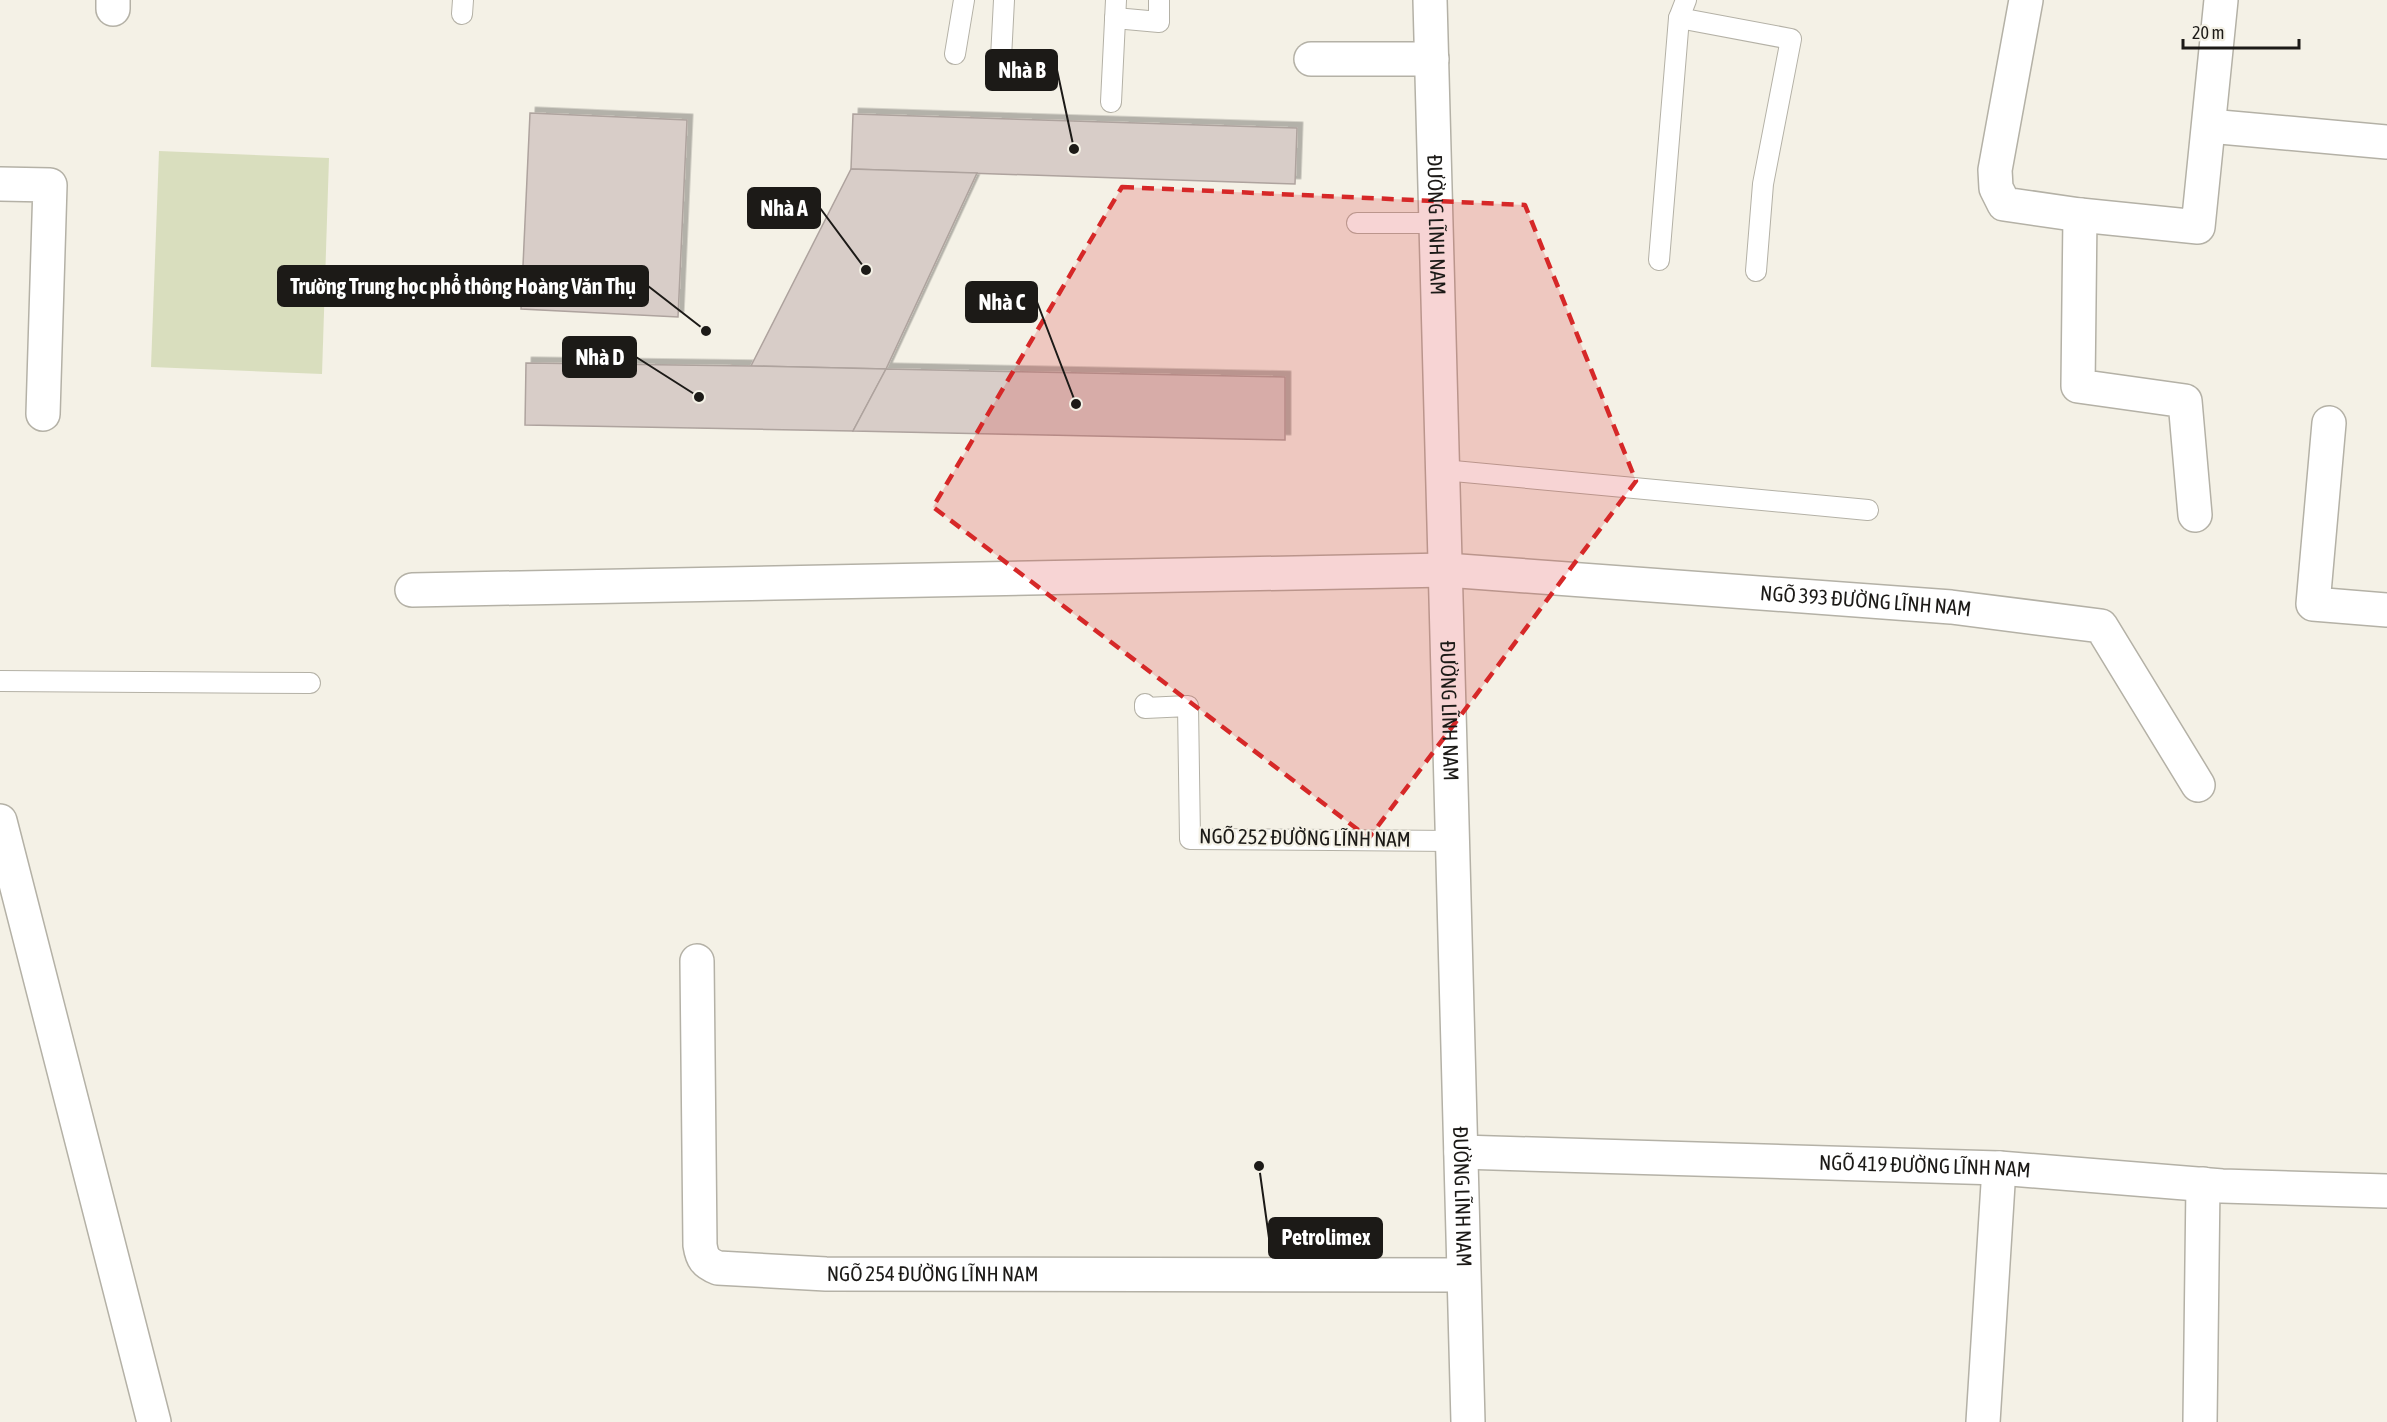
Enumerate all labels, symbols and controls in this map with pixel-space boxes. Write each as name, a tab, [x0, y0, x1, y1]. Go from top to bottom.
scale bar	[2183, 12, 2298, 50]
text: 20 m	[2192, 22, 2224, 43]
callout: Nhà B	[986, 50, 1057, 90]
text: Nhà B	[998, 57, 1046, 83]
street label: ĐƯỜNG LĨNH NAM	[1423, 154, 1451, 295]
callout: Nhà A	[748, 188, 820, 228]
text: Nhà A	[760, 195, 808, 221]
callout: Trường Trung học phổ thông Hoàng Văn Thụ	[278, 266, 648, 306]
text: Trường Trung học phổ thông Hoàng Văn Thụ	[290, 272, 636, 299]
callout: Nhà C	[966, 282, 1037, 322]
text: Nhà C	[979, 289, 1025, 315]
callout: Nhà D	[563, 337, 636, 377]
text: Nhà D	[575, 344, 625, 370]
street label: NGÕ 393 ĐƯỜNG LĨNH NAM	[1759, 580, 1973, 620]
street label: ĐƯỜNG LĨNH NAM	[1436, 640, 1464, 781]
street label: NGÕ 252 ĐƯỜNG LĨNH NAM	[1199, 823, 1411, 851]
street label: ĐƯỜNG LĨNH NAM	[1449, 1126, 1477, 1267]
street label: NGÕ 419 ĐƯỜNG LĨNH NAM	[1819, 1150, 2032, 1182]
callout: Petrolimex	[1269, 1218, 1382, 1258]
text: Petrolimex	[1281, 1224, 1371, 1250]
street label: NGÕ 254 ĐƯỜNG LĨNH NAM	[827, 1261, 1039, 1285]

